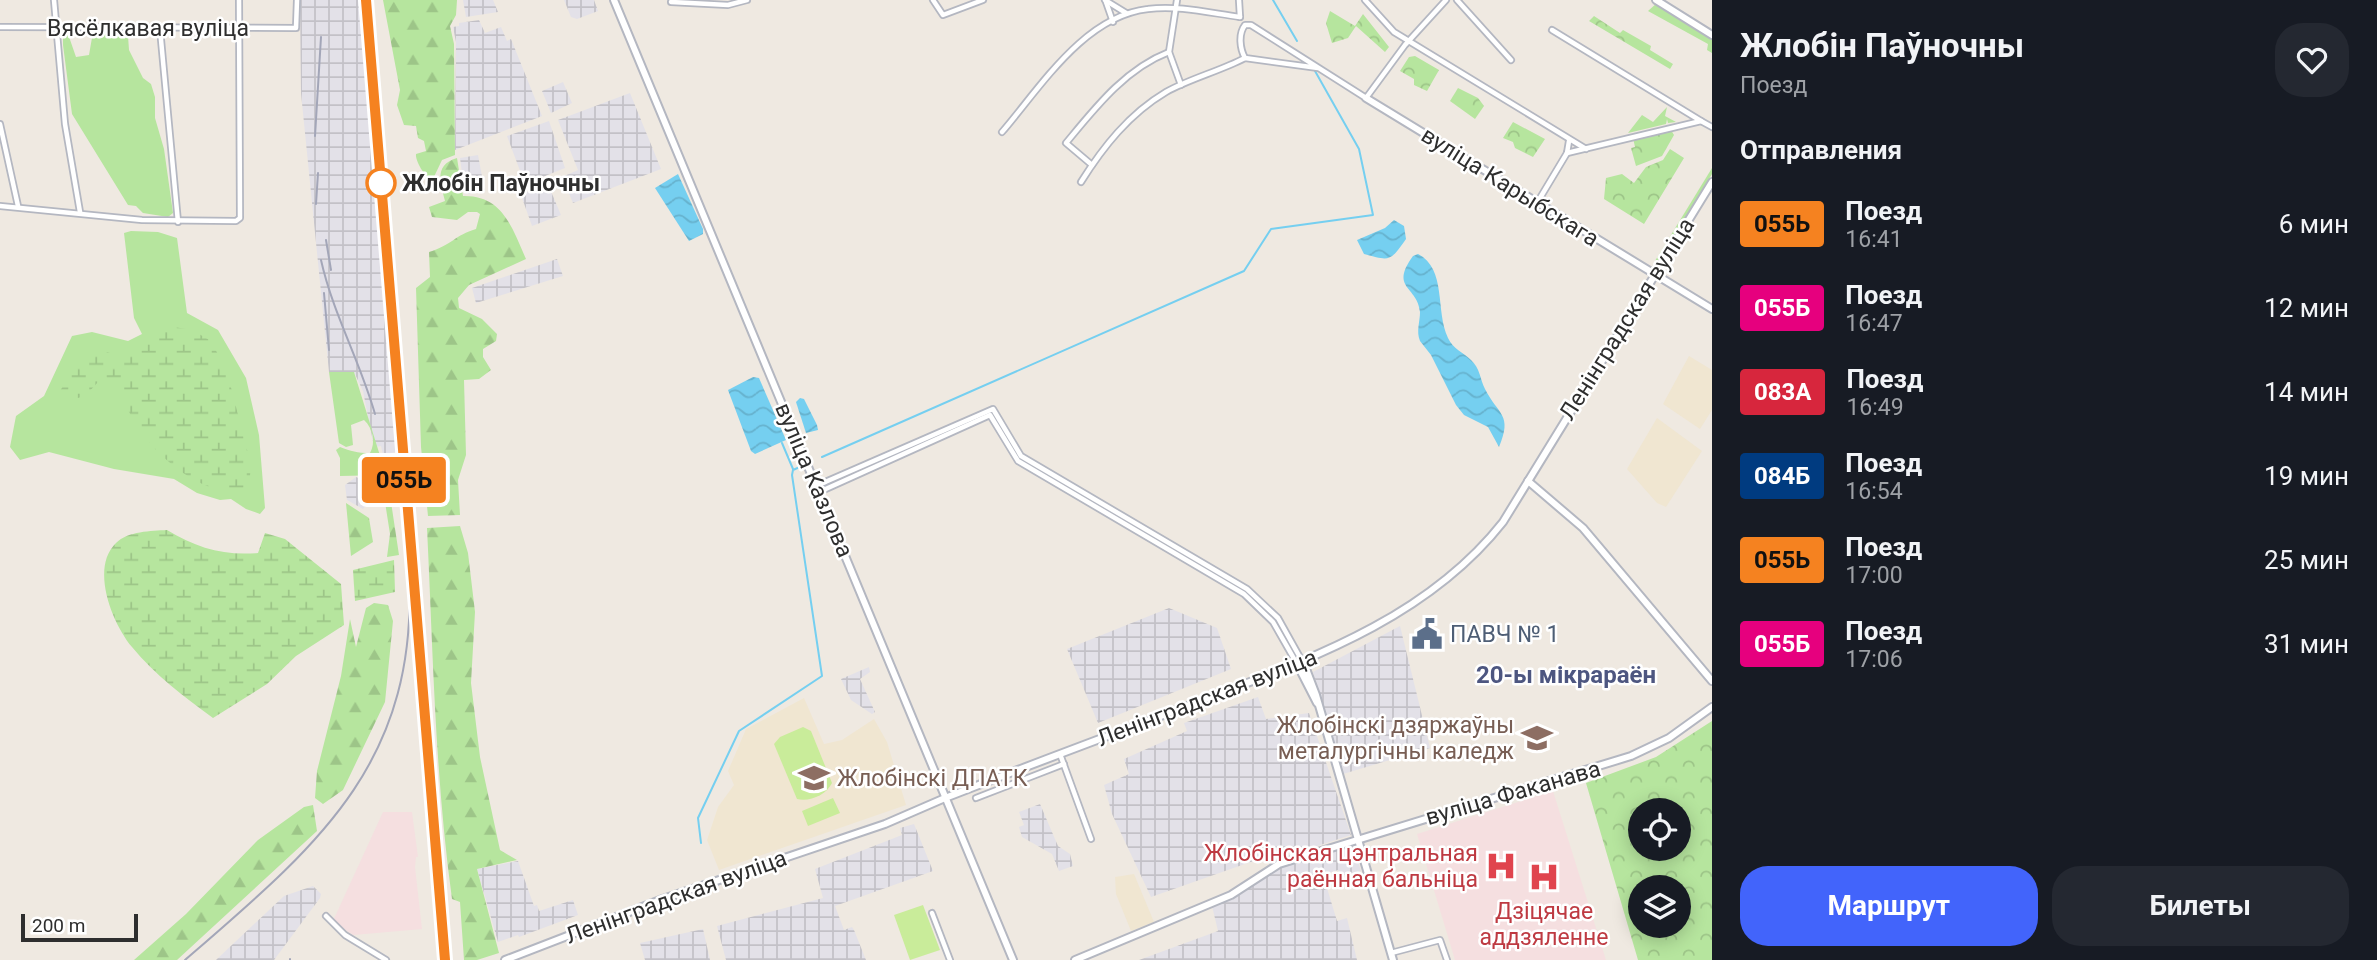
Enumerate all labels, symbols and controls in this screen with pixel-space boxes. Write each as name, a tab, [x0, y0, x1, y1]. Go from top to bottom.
street label: Вясёлкавая вуліца	[47, 15, 249, 42]
button: heart	[2275, 23, 2349, 97]
text: Жлобін Паўночны	[1740, 26, 2024, 65]
text: Поезд	[1740, 72, 1807, 99]
street label: вуліца Карыбскага	[1416, 121, 1604, 253]
text: Отправления	[1740, 135, 1902, 165]
marker: Жлобін Паўночны	[366, 168, 396, 198]
place label: Жлобін Паўночны	[402, 170, 600, 197]
text: Поезд	[1845, 196, 1922, 226]
text: 6 мин	[2279, 209, 2349, 239]
text: 055Ь	[1754, 210, 1810, 238]
street label: Ленінградская вуліца	[1554, 213, 1700, 425]
text: 16:41	[1845, 226, 1903, 253]
text: Поезд	[1845, 280, 1922, 310]
text: 12 мин	[2264, 293, 2349, 323]
text: 055Б	[1754, 294, 1810, 322]
text: 16:47	[1845, 310, 1903, 337]
text: Поезд	[1846, 364, 1923, 394]
text: 14 мин	[2264, 377, 2349, 407]
text: 083А	[1754, 378, 1811, 406]
text: 16:49	[1846, 394, 1904, 421]
street label: вуліца Казлова	[769, 399, 859, 561]
text: Поезд	[1845, 448, 1922, 478]
line badge: 055Ь	[355, 457, 453, 503]
text: 19 мин	[2264, 461, 2349, 491]
text: 084Б	[1754, 462, 1810, 490]
text: 055Ь	[376, 466, 432, 494]
text: 16:54	[1845, 478, 1903, 505]
text: Поезд	[1845, 532, 1922, 562]
text: 25 мин	[2264, 545, 2349, 575]
text: 055Ь	[1754, 546, 1810, 574]
text: 17:00	[1845, 562, 1903, 589]
text: Поезд	[1845, 616, 1922, 646]
public building icon: ПАВЧ № 1	[1410, 617, 1444, 651]
place label: ПАВЧ № 1	[1450, 621, 1559, 648]
text: 31 мин	[2264, 629, 2349, 659]
text: 055Б	[1754, 630, 1810, 658]
street label: Ленінградская вуліца	[1093, 644, 1321, 752]
text: 17:06	[1845, 646, 1903, 673]
district label: 20-ы мікрараён	[1476, 661, 1656, 689]
place label: Жлобінскі дзяржаўны металургічны каледж	[1276, 712, 1514, 765]
school or university icon: Жлобінскі дзяржаўны металургічны каледж	[1520, 721, 1554, 755]
street label: вуліца Факанава	[1422, 755, 1604, 831]
school or university icon: Жлобінскі ДПАТК	[797, 761, 831, 795]
place label: Жлобінскі ДПАТК	[837, 765, 1028, 792]
map controls	[1628, 798, 1691, 938]
button: locate	[1628, 798, 1691, 861]
place label: Жлобінская цэнтральная раённая бальніца	[1204, 840, 1478, 893]
street label: Ленінградская вуліца	[562, 844, 790, 950]
hospital icon: Жлобінская цэнтральная раённая бальніца	[1484, 849, 1518, 883]
hospital icon: Дзіцячае аддзяленне	[1527, 860, 1561, 894]
button: Маршрут	[1740, 866, 2038, 946]
button: Билеты	[2052, 866, 2349, 946]
button: layers	[1628, 875, 1691, 938]
place label: Дзіцячае аддзяленне	[1479, 898, 1609, 951]
scale bar	[21, 911, 138, 943]
text: 200 m	[32, 914, 85, 937]

